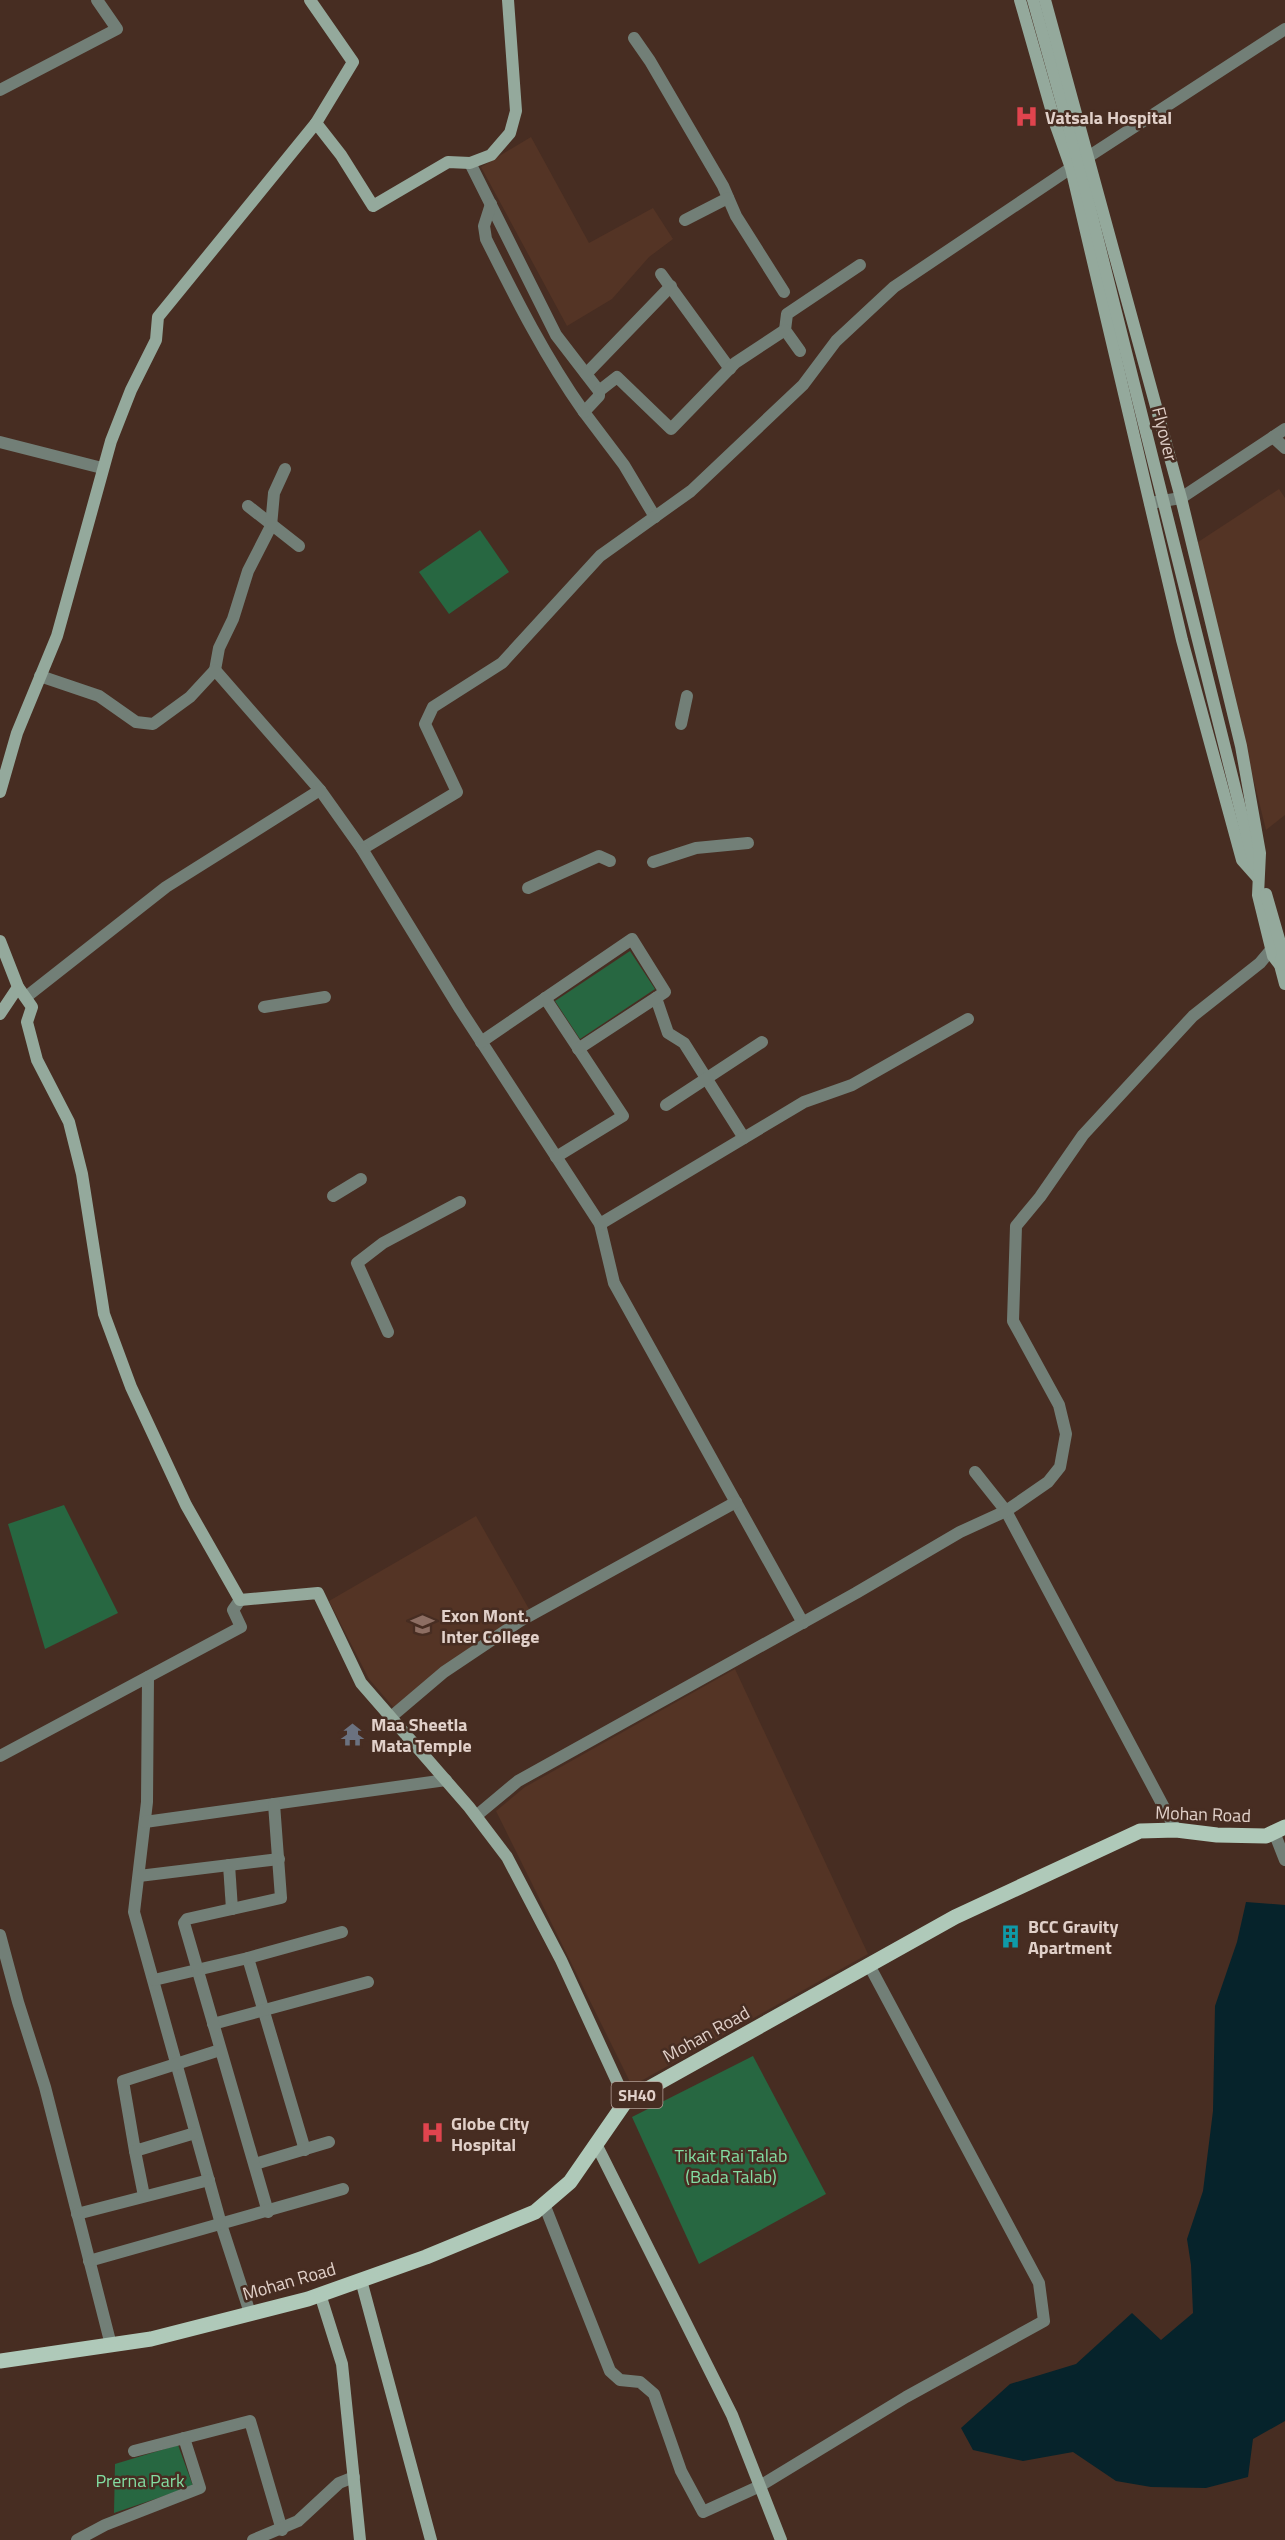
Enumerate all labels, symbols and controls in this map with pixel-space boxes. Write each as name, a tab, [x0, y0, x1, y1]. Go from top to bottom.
hospital icon: Vatsala Hospital	[1014, 104, 1040, 130]
place label: Vatsala Hospital	[1045, 104, 1172, 131]
street label: Flyover	[1145, 404, 1185, 464]
place label: Exon Mont. Inter College	[441, 1602, 539, 1650]
school or university icon: Exon Mont. Inter College	[410, 1612, 436, 1638]
place label: Maa Sheetla Mata Temple	[371, 1711, 472, 1759]
temple icon: Maa Sheetla Mata Temple	[340, 1721, 366, 1747]
street label: Mohan Road	[1155, 1799, 1251, 1829]
place label: BCC Gravity Apartment	[1028, 1913, 1118, 1961]
building icon: BCC Gravity Apartment	[997, 1923, 1023, 1949]
street label: Mohan Road	[658, 1999, 754, 2069]
road number: SH40	[612, 2082, 662, 2108]
place label: Globe City Hospital	[451, 2110, 529, 2158]
hospital icon: Globe City Hospital	[420, 2120, 446, 2146]
park label: Tikait Rai Talab (Bada Talab)	[675, 2142, 787, 2190]
street label: Mohan Road	[239, 2255, 339, 2307]
park label: Prerna Park	[95, 2467, 185, 2494]

